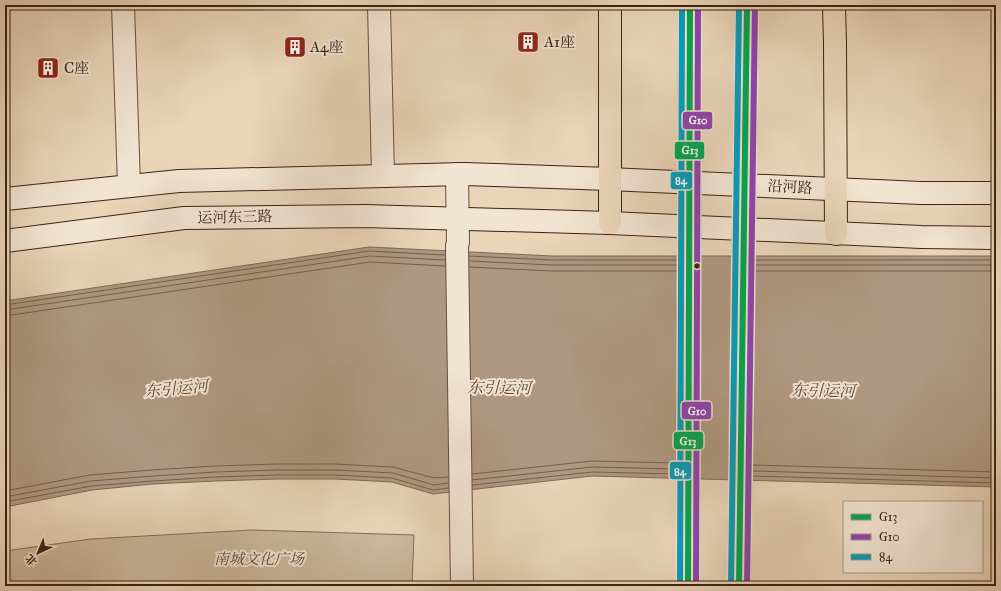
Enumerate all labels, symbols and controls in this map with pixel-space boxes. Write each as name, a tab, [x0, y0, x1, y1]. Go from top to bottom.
building icon: A1座	[515, 29, 541, 55]
place label: A1座	[543, 33, 575, 51]
building icon: A4座	[282, 34, 308, 60]
place label: A4座	[309, 38, 343, 56]
building icon: C座	[35, 55, 61, 81]
place label: C座	[64, 59, 89, 77]
line badge: G10	[682, 111, 713, 130]
text: G10	[689, 114, 708, 127]
line badge: G13	[674, 141, 705, 160]
text: G13	[682, 144, 698, 158]
line badge: 84	[670, 171, 693, 190]
text: 84	[675, 174, 688, 188]
street label: 沿河路	[767, 177, 813, 197]
street label: 运河东三路	[197, 207, 273, 227]
unlabelled marker	[692, 261, 702, 271]
water label: 东引运河	[143, 376, 212, 401]
water label: 东引运河	[467, 377, 534, 398]
water label: 东引运河	[791, 380, 858, 401]
line badge: G10	[681, 401, 712, 420]
text: G10	[688, 405, 707, 418]
line badge: G13	[673, 431, 704, 450]
text: G13	[680, 435, 696, 449]
line badge: 84	[669, 461, 692, 480]
text: 84	[674, 465, 687, 479]
legend	[843, 501, 983, 573]
text: G13	[879, 510, 898, 524]
text: G10	[879, 530, 899, 544]
north arrow	[18, 533, 58, 573]
park label: 南城文化广场	[214, 550, 306, 568]
text: 84	[879, 550, 892, 564]
text: 北	[23, 551, 40, 568]

